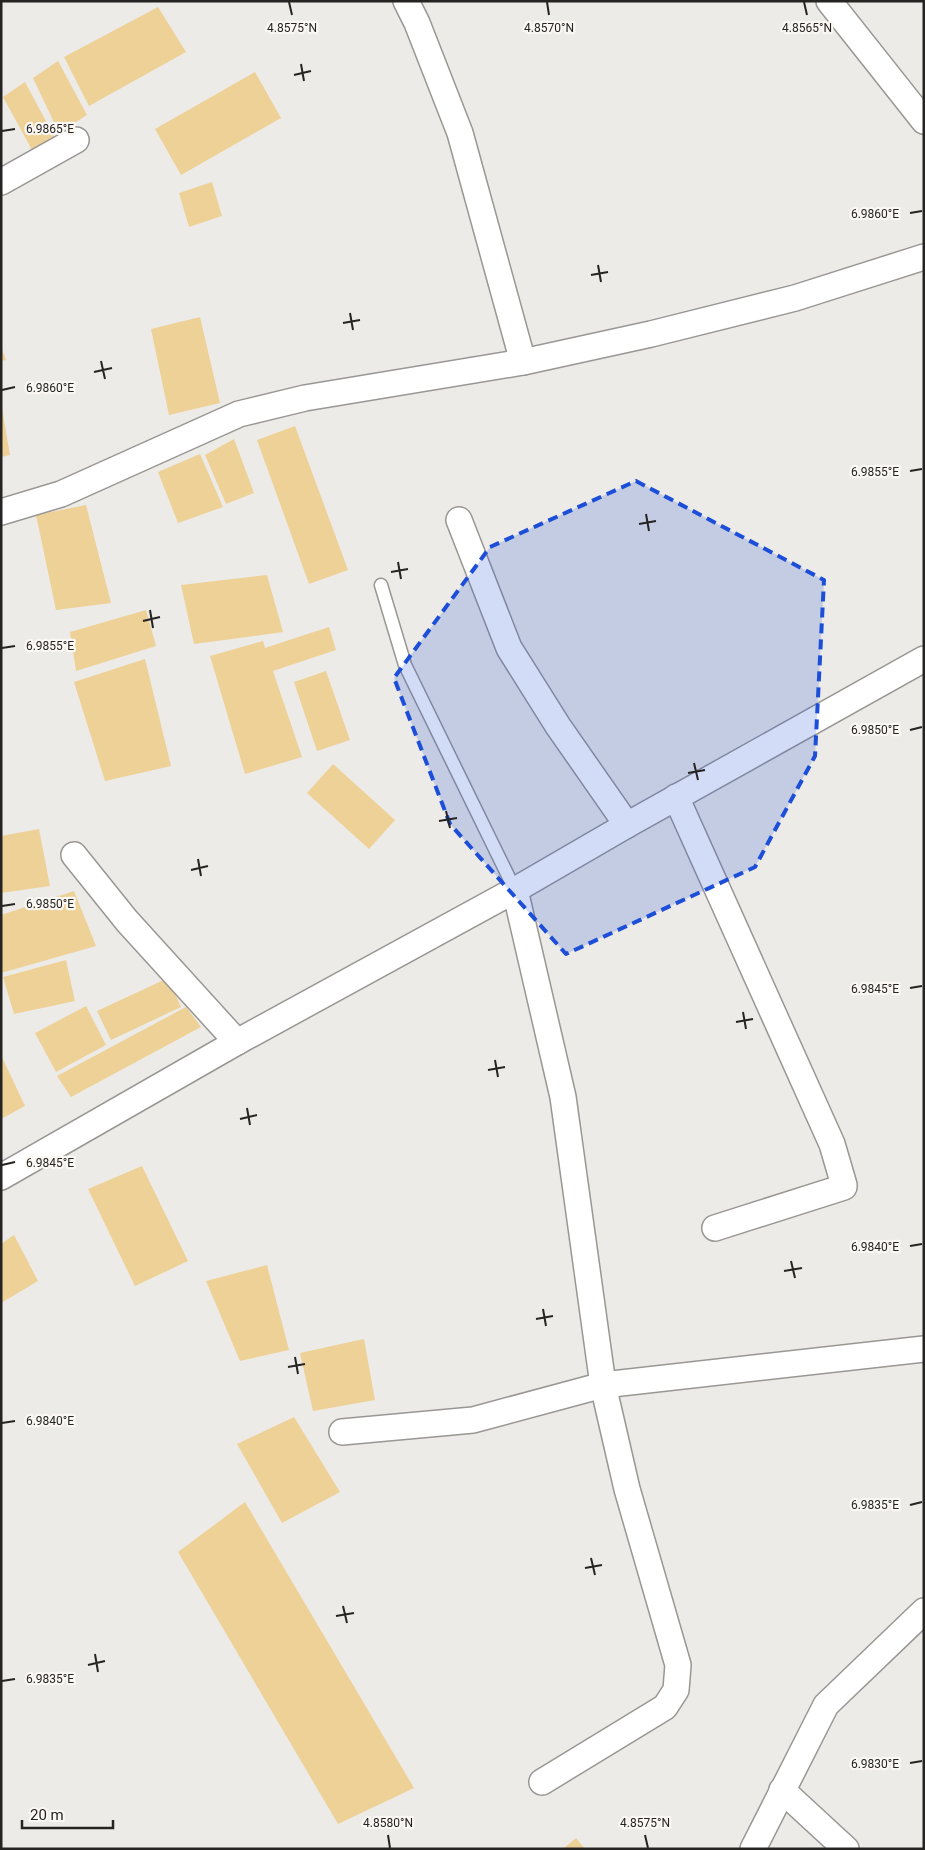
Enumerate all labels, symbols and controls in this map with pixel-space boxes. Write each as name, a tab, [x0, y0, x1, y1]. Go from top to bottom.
text: 4.8575°N	[267, 21, 317, 35]
text: 4.8570°N	[524, 21, 574, 35]
text: 4.8565°N	[782, 21, 832, 35]
text: 6.9865°E	[26, 122, 74, 136]
text: 6.9860°E	[851, 207, 899, 221]
text: 6.9860°E	[26, 381, 74, 395]
text: 6.9855°E	[851, 465, 899, 479]
text: 6.9855°E	[26, 639, 74, 653]
text: 6.9850°E	[851, 723, 899, 737]
text: 6.9850°E	[26, 897, 74, 911]
text: 6.9845°E	[851, 982, 899, 996]
text: 6.9845°E	[26, 1156, 74, 1170]
text: 6.9840°E	[851, 1240, 899, 1254]
text: 6.9840°E	[26, 1414, 74, 1428]
text: 6.9835°E	[851, 1498, 899, 1512]
text: 6.9835°E	[26, 1672, 74, 1686]
text: 6.9830°E	[851, 1757, 899, 1771]
scale bar	[22, 1798, 114, 1830]
text: 20 m	[30, 1806, 64, 1824]
text: 4.8580°N	[363, 1816, 413, 1830]
text: 4.8575°N	[620, 1816, 670, 1830]

